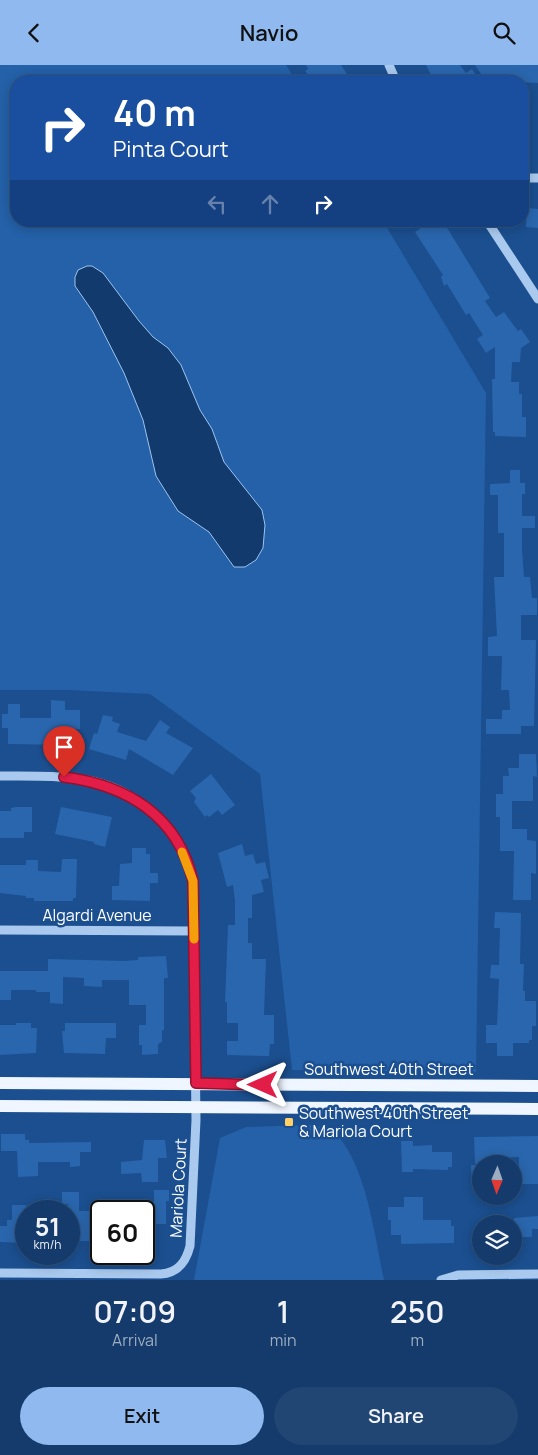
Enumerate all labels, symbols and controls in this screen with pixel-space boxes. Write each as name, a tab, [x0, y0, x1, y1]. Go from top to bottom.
text: Navio	[240, 18, 298, 48]
icon: back	[20, 19, 48, 47]
icon: search	[490, 19, 518, 47]
text: 40 m	[113, 89, 196, 137]
icon: right	[30, 95, 95, 160]
text: Pinta Court	[113, 134, 229, 164]
icon: left	[203, 190, 231, 218]
icon: ahead	[256, 190, 284, 218]
icon: right	[309, 190, 337, 218]
pin	[43, 726, 85, 777]
icon: arrive	[50, 733, 78, 761]
street label: Algardi Avenue	[42, 904, 152, 926]
position arrow	[236, 1058, 288, 1110]
street label: Southwest 40th Street	[304, 1058, 474, 1080]
place label: Southwest 40th Street & Mariola Court	[299, 1102, 468, 1142]
marker: Southwest 40th Street & Mariola Court	[283, 1116, 295, 1128]
street label: Mariola Court	[164, 1138, 192, 1238]
north arrow	[472, 1155, 522, 1205]
map controls	[472, 1155, 522, 1265]
speed limit sign: 60	[90, 1200, 155, 1265]
text: 51	[35, 1209, 60, 1244]
button: layers	[472, 1215, 522, 1265]
text: km/h	[34, 1236, 61, 1253]
text: 07:09	[94, 1291, 176, 1332]
text: 1	[277, 1291, 289, 1332]
text: 250	[390, 1291, 444, 1332]
text: Arrival	[112, 1329, 158, 1351]
text: min	[270, 1329, 297, 1351]
text: m	[410, 1329, 424, 1351]
button: Exit	[20, 1387, 264, 1445]
button: Share	[274, 1387, 518, 1445]

